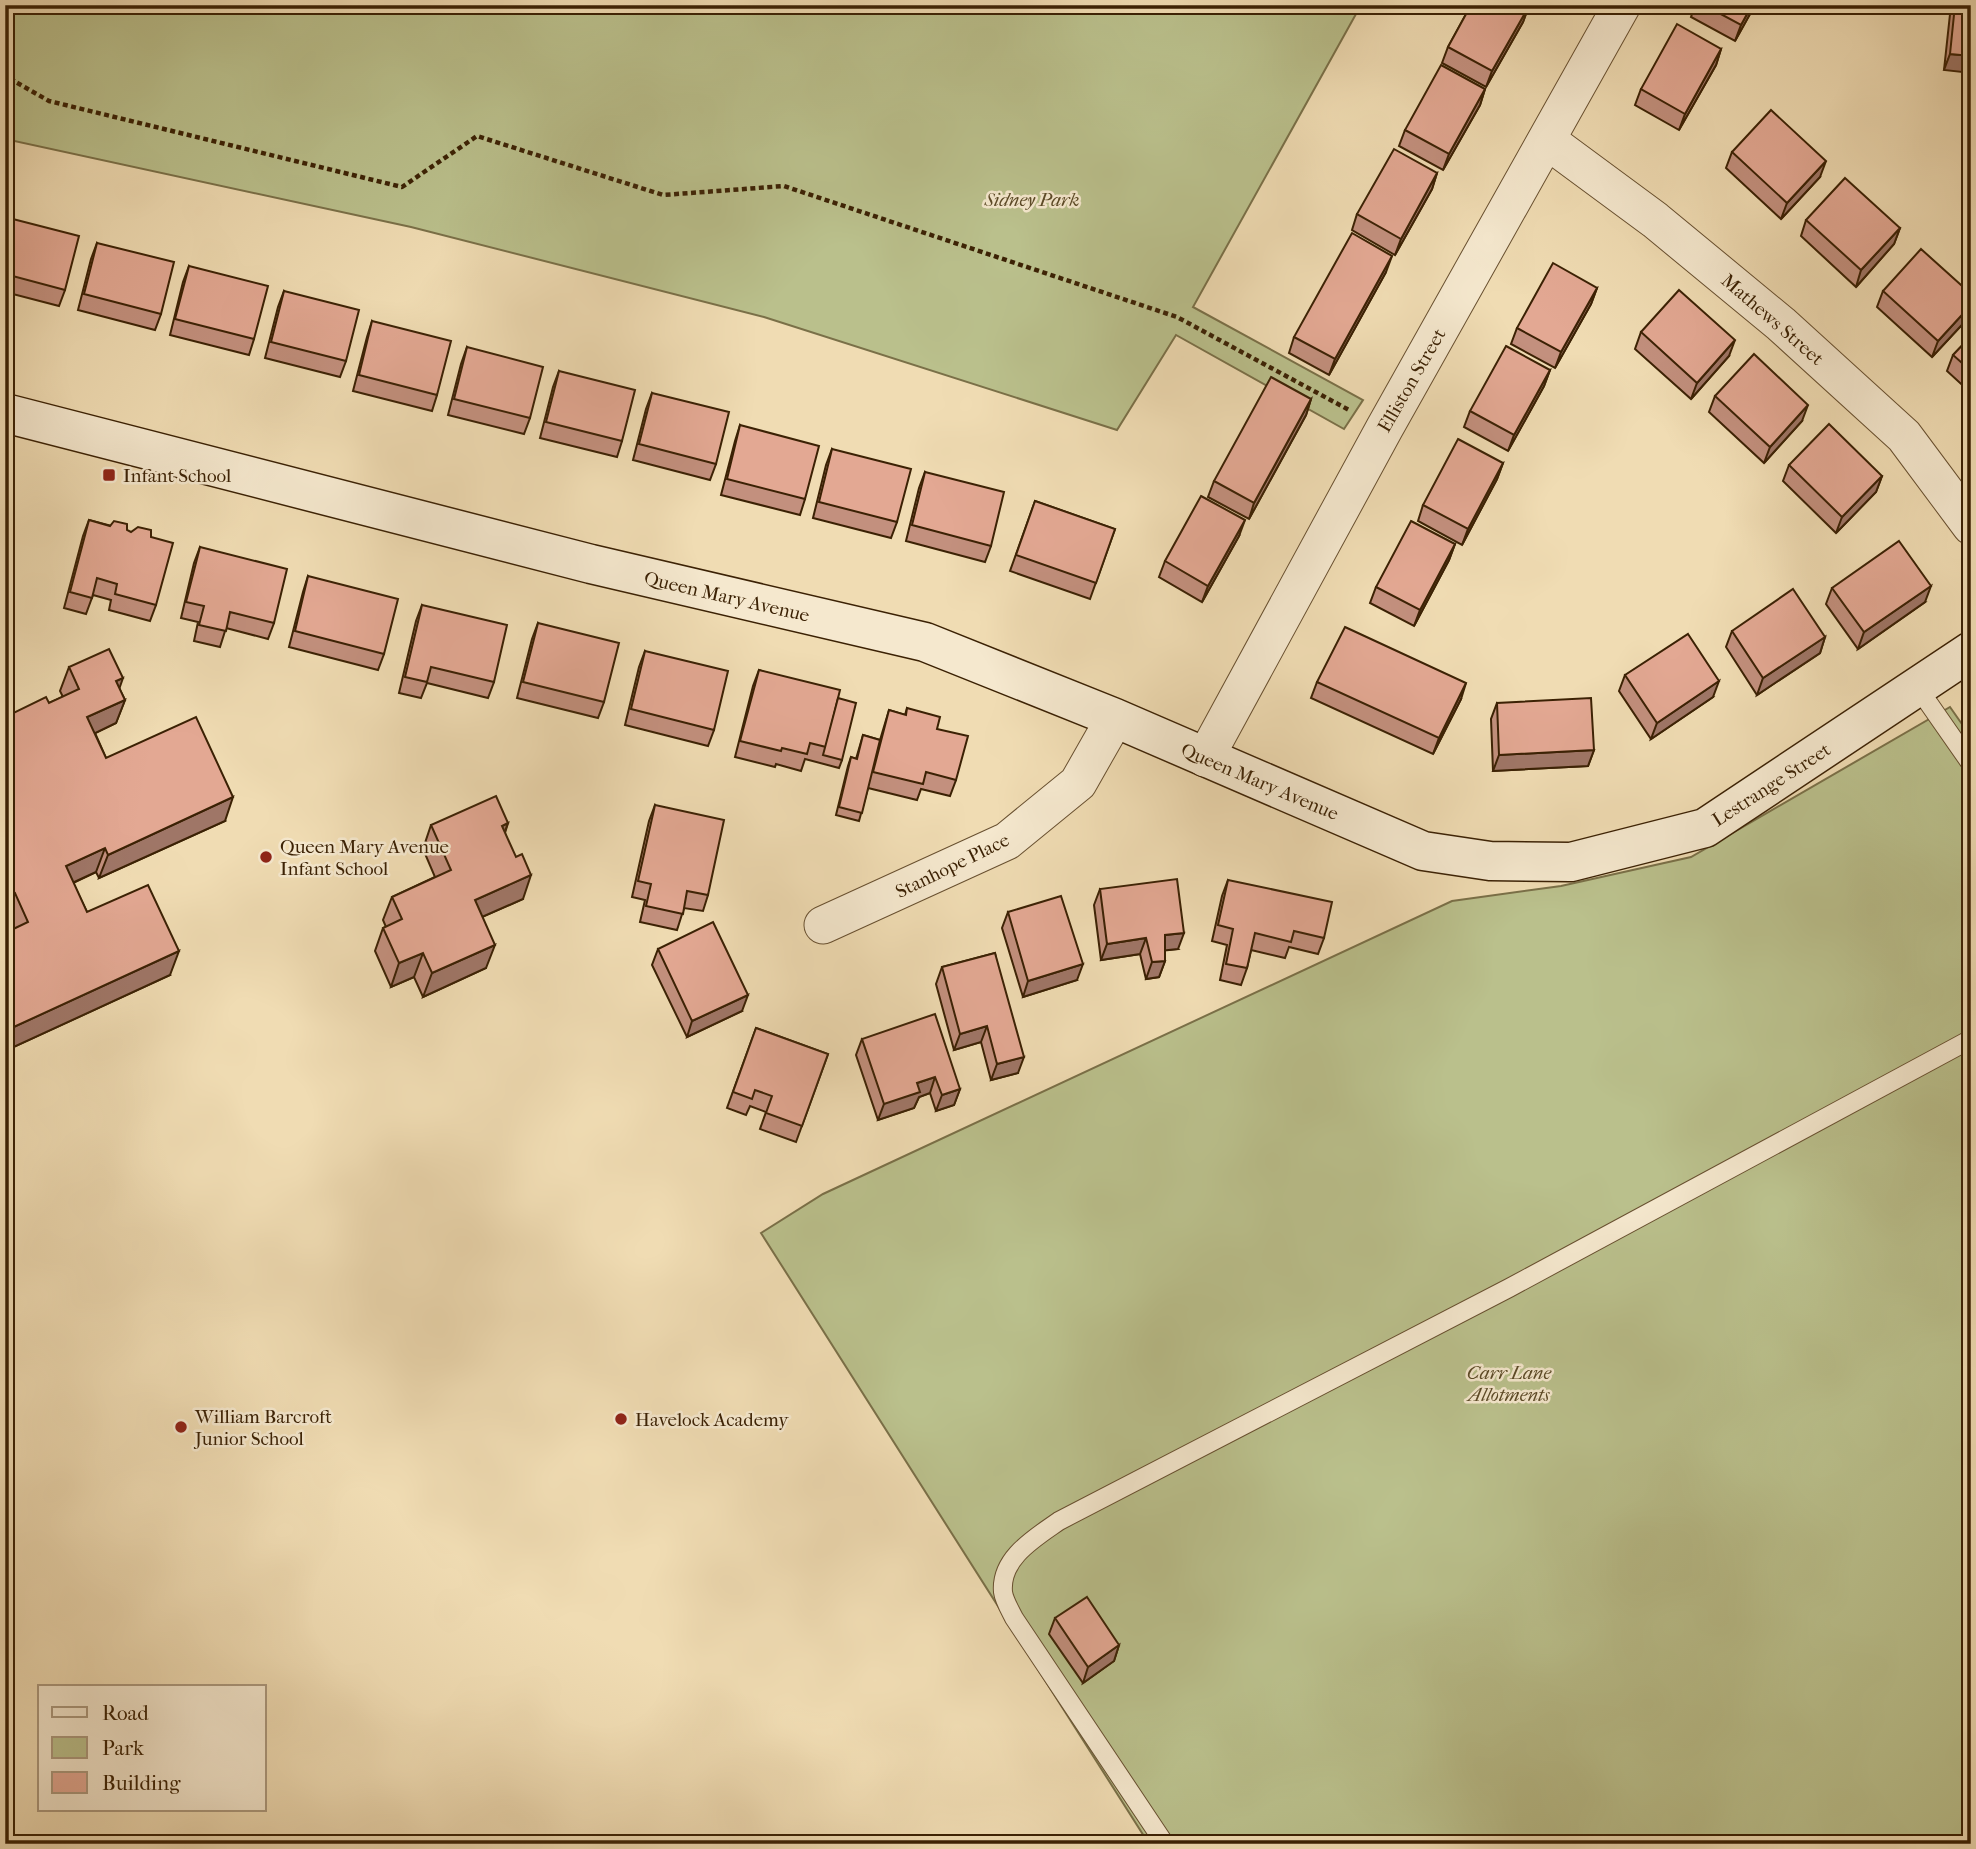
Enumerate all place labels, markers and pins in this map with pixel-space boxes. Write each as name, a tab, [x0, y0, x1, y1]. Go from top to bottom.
place label: Infant School	[123, 465, 231, 487]
marker: Infant School	[101, 467, 117, 483]
place label: Queen Mary Avenue Infant School	[280, 836, 449, 880]
marker: Queen Mary Avenue Infant School	[258, 849, 274, 865]
place label: William Barcroft Junior School	[193, 1406, 332, 1450]
place label: Havelock Academy	[635, 1409, 789, 1431]
marker: Havelock Academy	[613, 1411, 629, 1427]
marker: William Barcroft Junior School	[173, 1419, 189, 1435]

